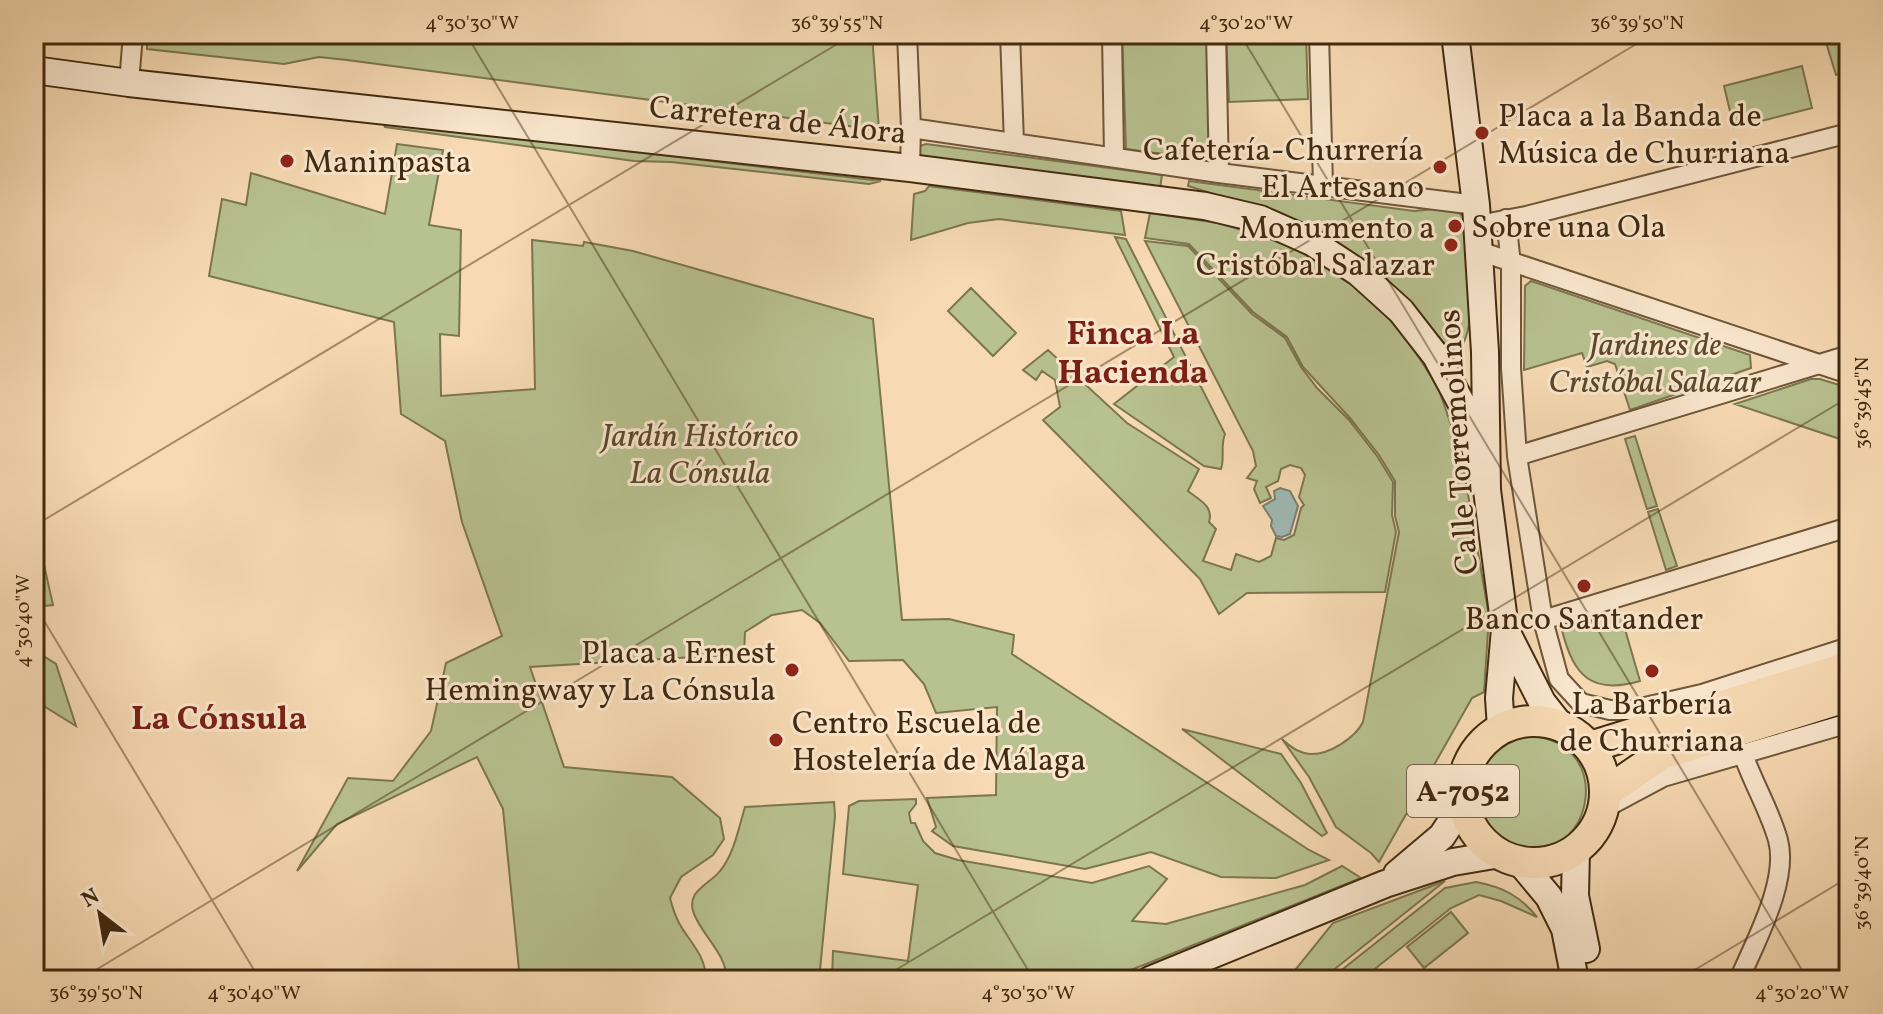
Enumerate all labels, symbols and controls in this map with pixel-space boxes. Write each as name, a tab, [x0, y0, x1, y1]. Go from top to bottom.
text: 4°30'30"W	[425, 10, 519, 38]
text: 36°39'55"N	[791, 10, 883, 38]
text: 4°30'20"W	[1199, 10, 1293, 38]
text: 36°39'50"N	[1590, 10, 1684, 38]
street label: Carretera de Álora	[647, 87, 909, 157]
place label: Placa a la Banda de Música de Churriana	[1498, 96, 1790, 177]
marker: Placa a la Banda de Música de Churriana	[1473, 124, 1491, 142]
place label: Cafetería-Churrería El Artesano	[1143, 130, 1424, 211]
place label: Maninpasta	[303, 142, 472, 186]
marker: Maninpasta	[278, 152, 296, 170]
marker: Cafetería-Churrería El Artesano	[1431, 158, 1449, 176]
place label: Sobre una Ola	[1471, 207, 1666, 251]
place label: Monumento a Cristóbal Salazar	[1196, 208, 1435, 289]
marker: Sobre una Ola	[1446, 217, 1464, 235]
marker: Monumento a Cristóbal Salazar	[1442, 236, 1460, 254]
street label: Calle Torremolinos	[1429, 308, 1491, 576]
district label: Finca La Hacienda	[1058, 312, 1208, 398]
park label: Jardines de Cristóbal Salazar	[1549, 325, 1762, 406]
text: 36°39'45"N	[1849, 356, 1877, 449]
park label: Jardín Histórico La Cónsula	[599, 416, 799, 497]
text: 4°30'40"W	[10, 574, 38, 668]
marker: Banco Santander	[1575, 577, 1593, 595]
place label: Banco Santander	[1465, 599, 1703, 643]
place label: Placa a Ernest Hemingway y La Cónsula	[425, 633, 776, 714]
marker: Placa a Ernest Hemingway y La Cónsula	[783, 661, 801, 679]
marker: La Barbería de Churriana	[1643, 662, 1661, 680]
place label: La Barbería de Churriana	[1559, 684, 1745, 765]
district label: La Cónsula	[131, 697, 307, 744]
place label: Centro Escuela de Hostelería de Málaga	[792, 703, 1086, 784]
marker: Centro Escuela de Hostelería de Málaga	[767, 731, 785, 749]
road number: A-7052	[1407, 765, 1519, 817]
text: 36°39'40"N	[1849, 835, 1877, 930]
north arrow	[60, 874, 140, 954]
text: N	[76, 882, 106, 916]
text: 36°39'50"N	[49, 980, 143, 1008]
text: 4°30'40"W	[207, 980, 301, 1008]
text: 4°30'30"W	[981, 980, 1075, 1008]
text: 4°30'20"W	[1755, 980, 1849, 1008]

